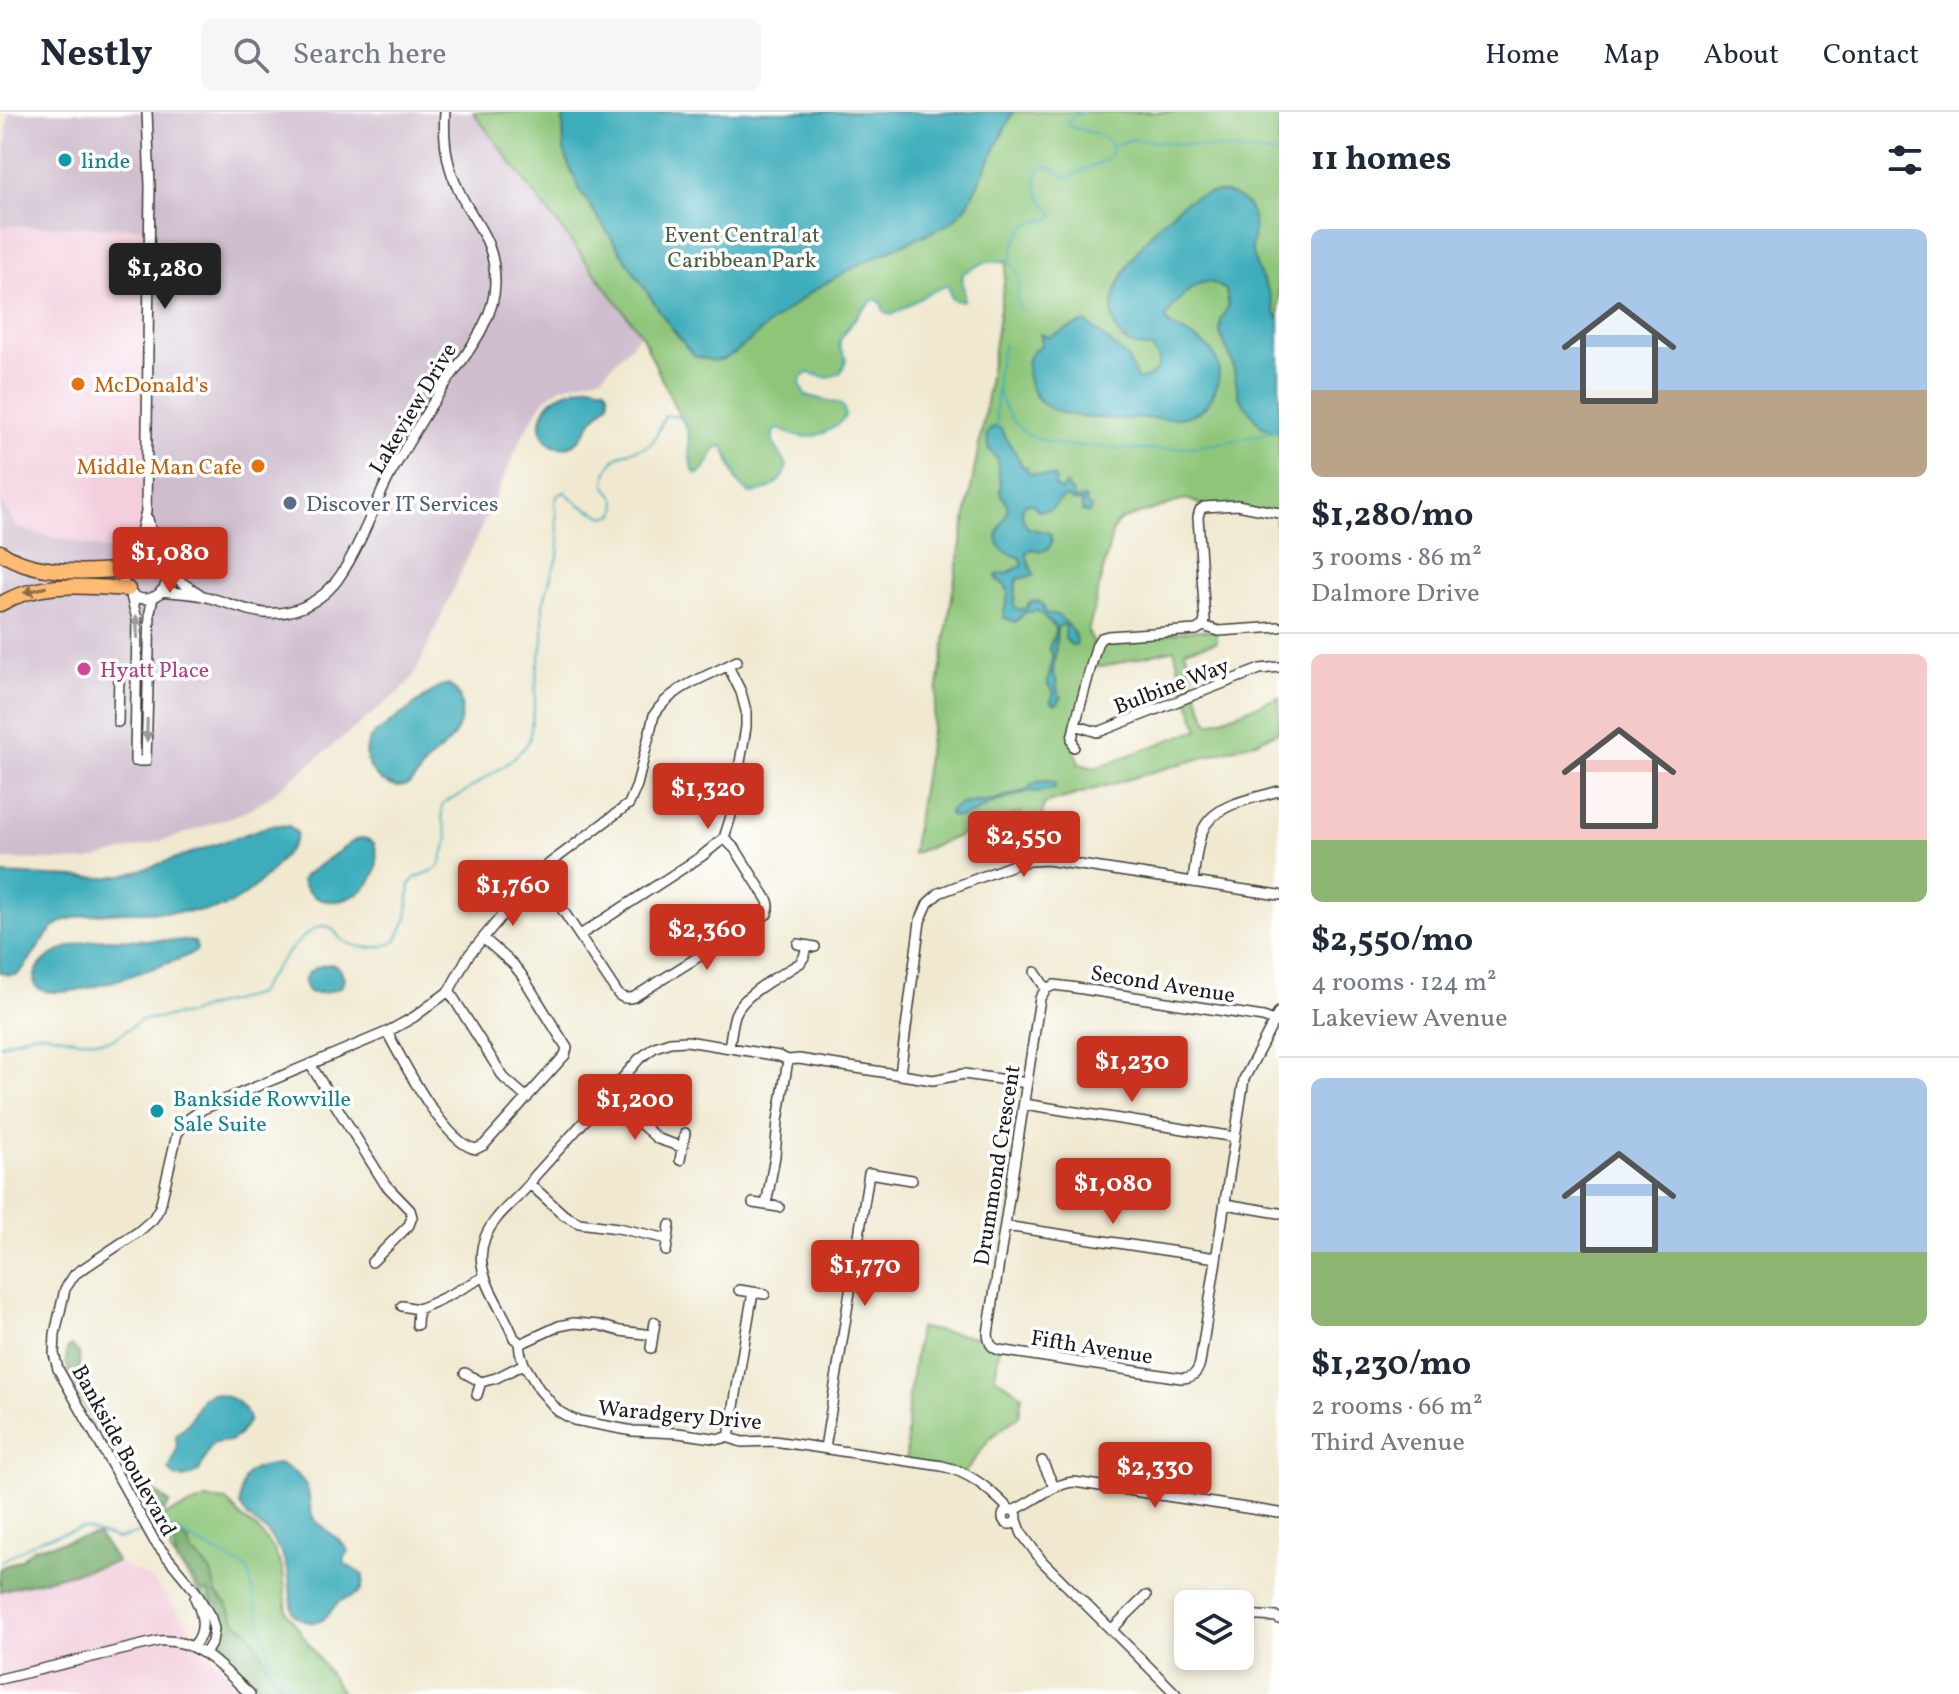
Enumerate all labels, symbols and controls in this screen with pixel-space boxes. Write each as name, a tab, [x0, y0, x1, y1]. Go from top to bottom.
search box	[201, 19, 761, 91]
text: Nestly	[40, 29, 153, 82]
icon: search	[229, 33, 273, 77]
text: Search here	[293, 34, 446, 76]
text: Home	[1485, 36, 1559, 75]
text: Map	[1603, 36, 1659, 75]
text: About	[1703, 36, 1779, 75]
text: Contact	[1823, 36, 1919, 75]
text: 11 homes	[1311, 137, 1451, 184]
icon: filters	[1883, 138, 1927, 182]
place label: linde	[81, 147, 130, 178]
marker: linde	[56, 151, 74, 169]
park label: Event Central at Caribbean Park	[664, 221, 820, 277]
pin: $1,280	[100, 243, 230, 311]
text: $1,280	[127, 251, 203, 287]
icon: home	[1547, 281, 1691, 425]
street label: Lakeview Drive	[363, 338, 466, 481]
place label: McDonald's	[94, 371, 209, 402]
marker: McDonald's	[69, 375, 87, 393]
place label: Middle Man Cafe	[76, 453, 242, 484]
marker: Middle Man Cafe	[249, 457, 267, 475]
place label: Discover IT Services	[306, 490, 498, 521]
text: $1,280/mo	[1311, 493, 1473, 540]
marker: Discover IT Services	[281, 494, 299, 512]
pin: $1,080	[105, 527, 235, 595]
text: $1,080	[131, 535, 209, 571]
text: 3 rooms · 86 m²	[1311, 540, 1482, 576]
text: Dalmore Drive	[1311, 576, 1479, 612]
one-way arrow	[22, 585, 47, 597]
one-way arrow	[131, 614, 143, 640]
street label: Bulbine Way	[1110, 651, 1234, 724]
place label: Hyatt Place	[100, 656, 209, 687]
marker: Hyatt Place	[75, 660, 93, 678]
icon: home	[1547, 706, 1691, 850]
one-way arrow	[141, 718, 154, 743]
pin: $1,320	[643, 763, 773, 831]
text: $1,320	[671, 771, 745, 807]
pin: $2,550	[959, 811, 1089, 879]
text: $2,550	[986, 819, 1062, 855]
pin: $1,760	[448, 860, 578, 928]
text: $1,760	[476, 868, 550, 904]
pin: $2,360	[642, 904, 772, 972]
text: $2,360	[668, 912, 746, 948]
text: $2,550/mo	[1311, 918, 1473, 965]
street label: Second Avenue	[1088, 959, 1237, 1012]
text: 4 rooms · 124 m²	[1311, 965, 1497, 1001]
text: Lakeview Avenue	[1311, 1001, 1508, 1037]
pin: $1,230	[1067, 1036, 1197, 1104]
text: $1,230	[1095, 1044, 1169, 1080]
street label: Drummond Crescent	[967, 1063, 1030, 1268]
pin: $1,200	[570, 1074, 700, 1142]
text: $1,200	[596, 1082, 674, 1118]
place label: Bankside Rowville Sale Suite	[173, 1085, 351, 1141]
marker: Bankside Rowville Sale Suite	[148, 1102, 166, 1120]
icon: home	[1547, 1130, 1691, 1274]
pin: $1,080	[1048, 1158, 1178, 1226]
text: $1,080	[1074, 1166, 1152, 1202]
pin: $1,770	[800, 1240, 930, 1308]
text: $1,770	[829, 1248, 901, 1284]
street label: Fifth Avenue	[1028, 1324, 1155, 1373]
text: $1,230/mo	[1311, 1342, 1471, 1389]
street label: Bankside Boulevard	[63, 1360, 183, 1543]
text: 2 rooms · 66 m²	[1311, 1389, 1483, 1425]
street label: Waradgery Drive	[597, 1394, 763, 1439]
text: Third Avenue	[1311, 1425, 1465, 1461]
pin: $2,330	[1090, 1442, 1220, 1510]
text: $2,330	[1116, 1450, 1194, 1486]
map controls	[1174, 1590, 1254, 1670]
button: layers	[1174, 1590, 1254, 1670]

